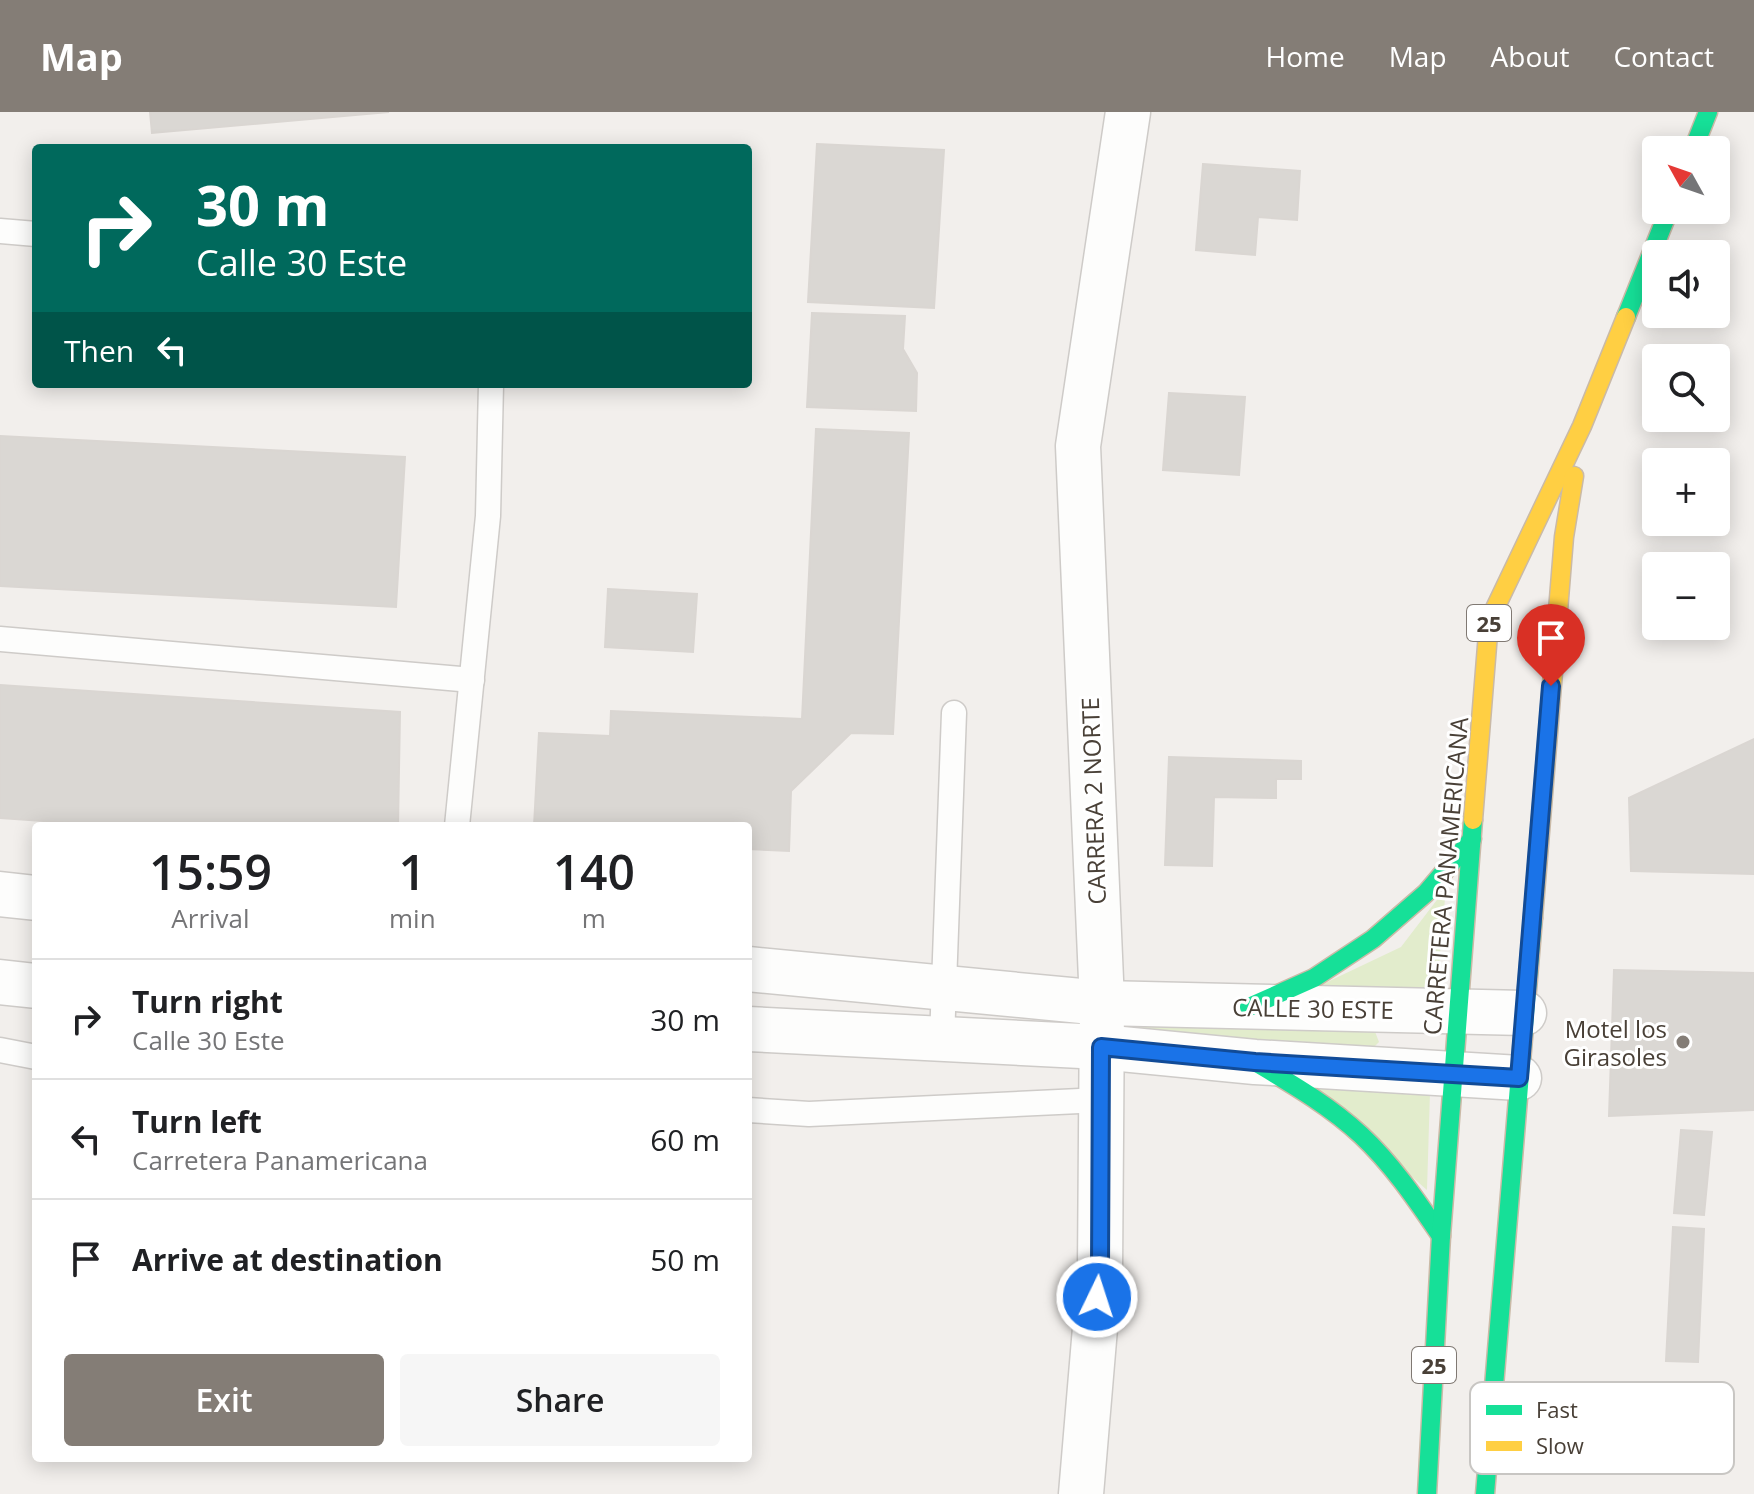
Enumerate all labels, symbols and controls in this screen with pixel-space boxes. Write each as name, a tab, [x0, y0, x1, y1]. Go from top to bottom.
text: Map	[40, 30, 123, 82]
text: Home	[1266, 37, 1345, 75]
text: Map	[1389, 37, 1447, 75]
text: About	[1491, 37, 1569, 75]
text: Contact	[1613, 37, 1714, 75]
north arrow	[1642, 136, 1730, 224]
map controls	[1642, 136, 1730, 640]
text: 30 m	[196, 166, 330, 242]
icon: right	[64, 176, 168, 280]
text: Calle 30 Este	[196, 238, 407, 287]
button: sound	[1642, 240, 1730, 328]
icon: left	[150, 328, 194, 372]
text: Then	[64, 330, 134, 371]
button: search	[1642, 344, 1730, 432]
button: +	[1642, 448, 1730, 536]
button: −	[1642, 552, 1730, 640]
pin	[1517, 604, 1585, 686]
road number: 25	[1467, 605, 1511, 641]
icon: arrive	[1529, 616, 1573, 660]
street label: CARRERA 2 NORTE	[1073, 697, 1113, 905]
street label: CARRETERA PANAMERICANA	[1415, 715, 1475, 1036]
text: 15:59	[149, 839, 272, 904]
text: 1	[399, 839, 426, 904]
text: 140	[553, 839, 635, 904]
text: Arrival	[171, 900, 250, 936]
text: min	[389, 900, 436, 936]
text: m	[582, 900, 606, 936]
text: Turn right	[132, 981, 283, 1022]
street label: CALLE 30 ESTE	[1232, 990, 1394, 1026]
icon: right	[64, 997, 108, 1041]
text: 30 m	[650, 999, 720, 1040]
place label: Motel los Girasoles	[1564, 1012, 1667, 1073]
text: Calle 30 Este	[132, 1022, 285, 1058]
marker: Motel los Girasoles	[1674, 1033, 1692, 1051]
text: Turn left	[132, 1101, 262, 1142]
icon: left	[64, 1117, 108, 1161]
text: 60 m	[650, 1119, 720, 1160]
text: Carretera Panamericana	[132, 1142, 428, 1178]
icon: arrive	[64, 1237, 108, 1281]
text: Arrive at destination	[132, 1239, 443, 1280]
text: 50 m	[650, 1239, 720, 1280]
position arrow	[1055, 1255, 1139, 1339]
road number: 25	[1412, 1347, 1456, 1383]
button: Exit	[64, 1354, 384, 1446]
button: Share	[400, 1354, 720, 1446]
legend	[1470, 1382, 1734, 1474]
text: Fast	[1536, 1394, 1578, 1424]
text: Slow	[1536, 1430, 1584, 1460]

